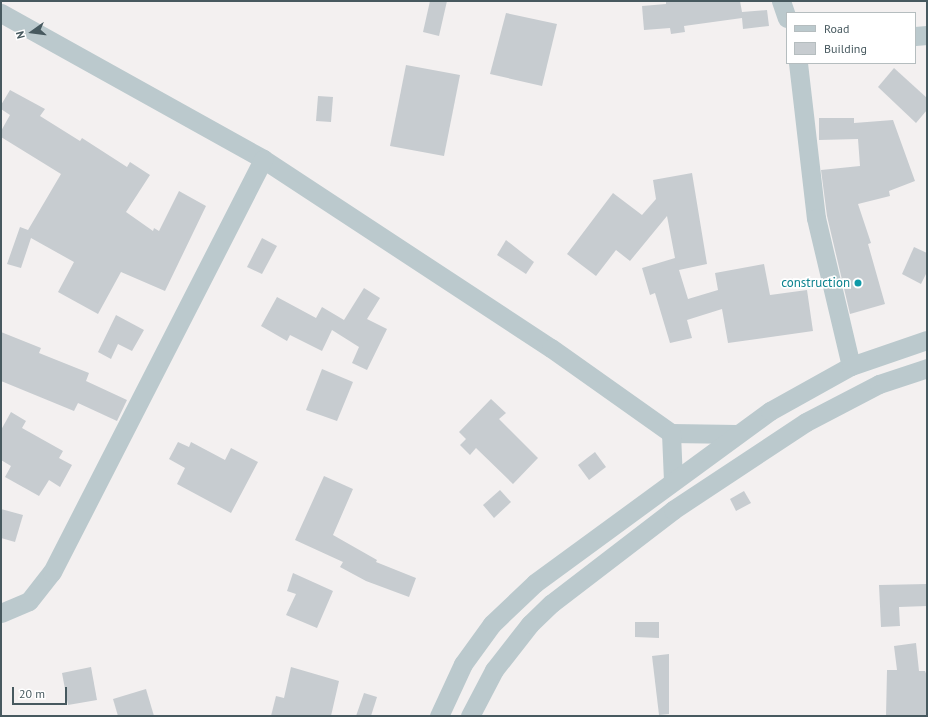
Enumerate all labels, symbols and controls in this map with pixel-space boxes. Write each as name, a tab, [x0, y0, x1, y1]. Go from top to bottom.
north arrow	[12, 12, 52, 52]
legend	[786, 12, 916, 64]
text: Road	[824, 21, 849, 36]
text: N	[13, 30, 28, 40]
text: Building	[824, 41, 867, 56]
place label: construction	[781, 275, 850, 291]
marker: construction	[853, 278, 863, 288]
scale bar	[14, 679, 69, 705]
text: 20 m	[19, 686, 45, 701]

